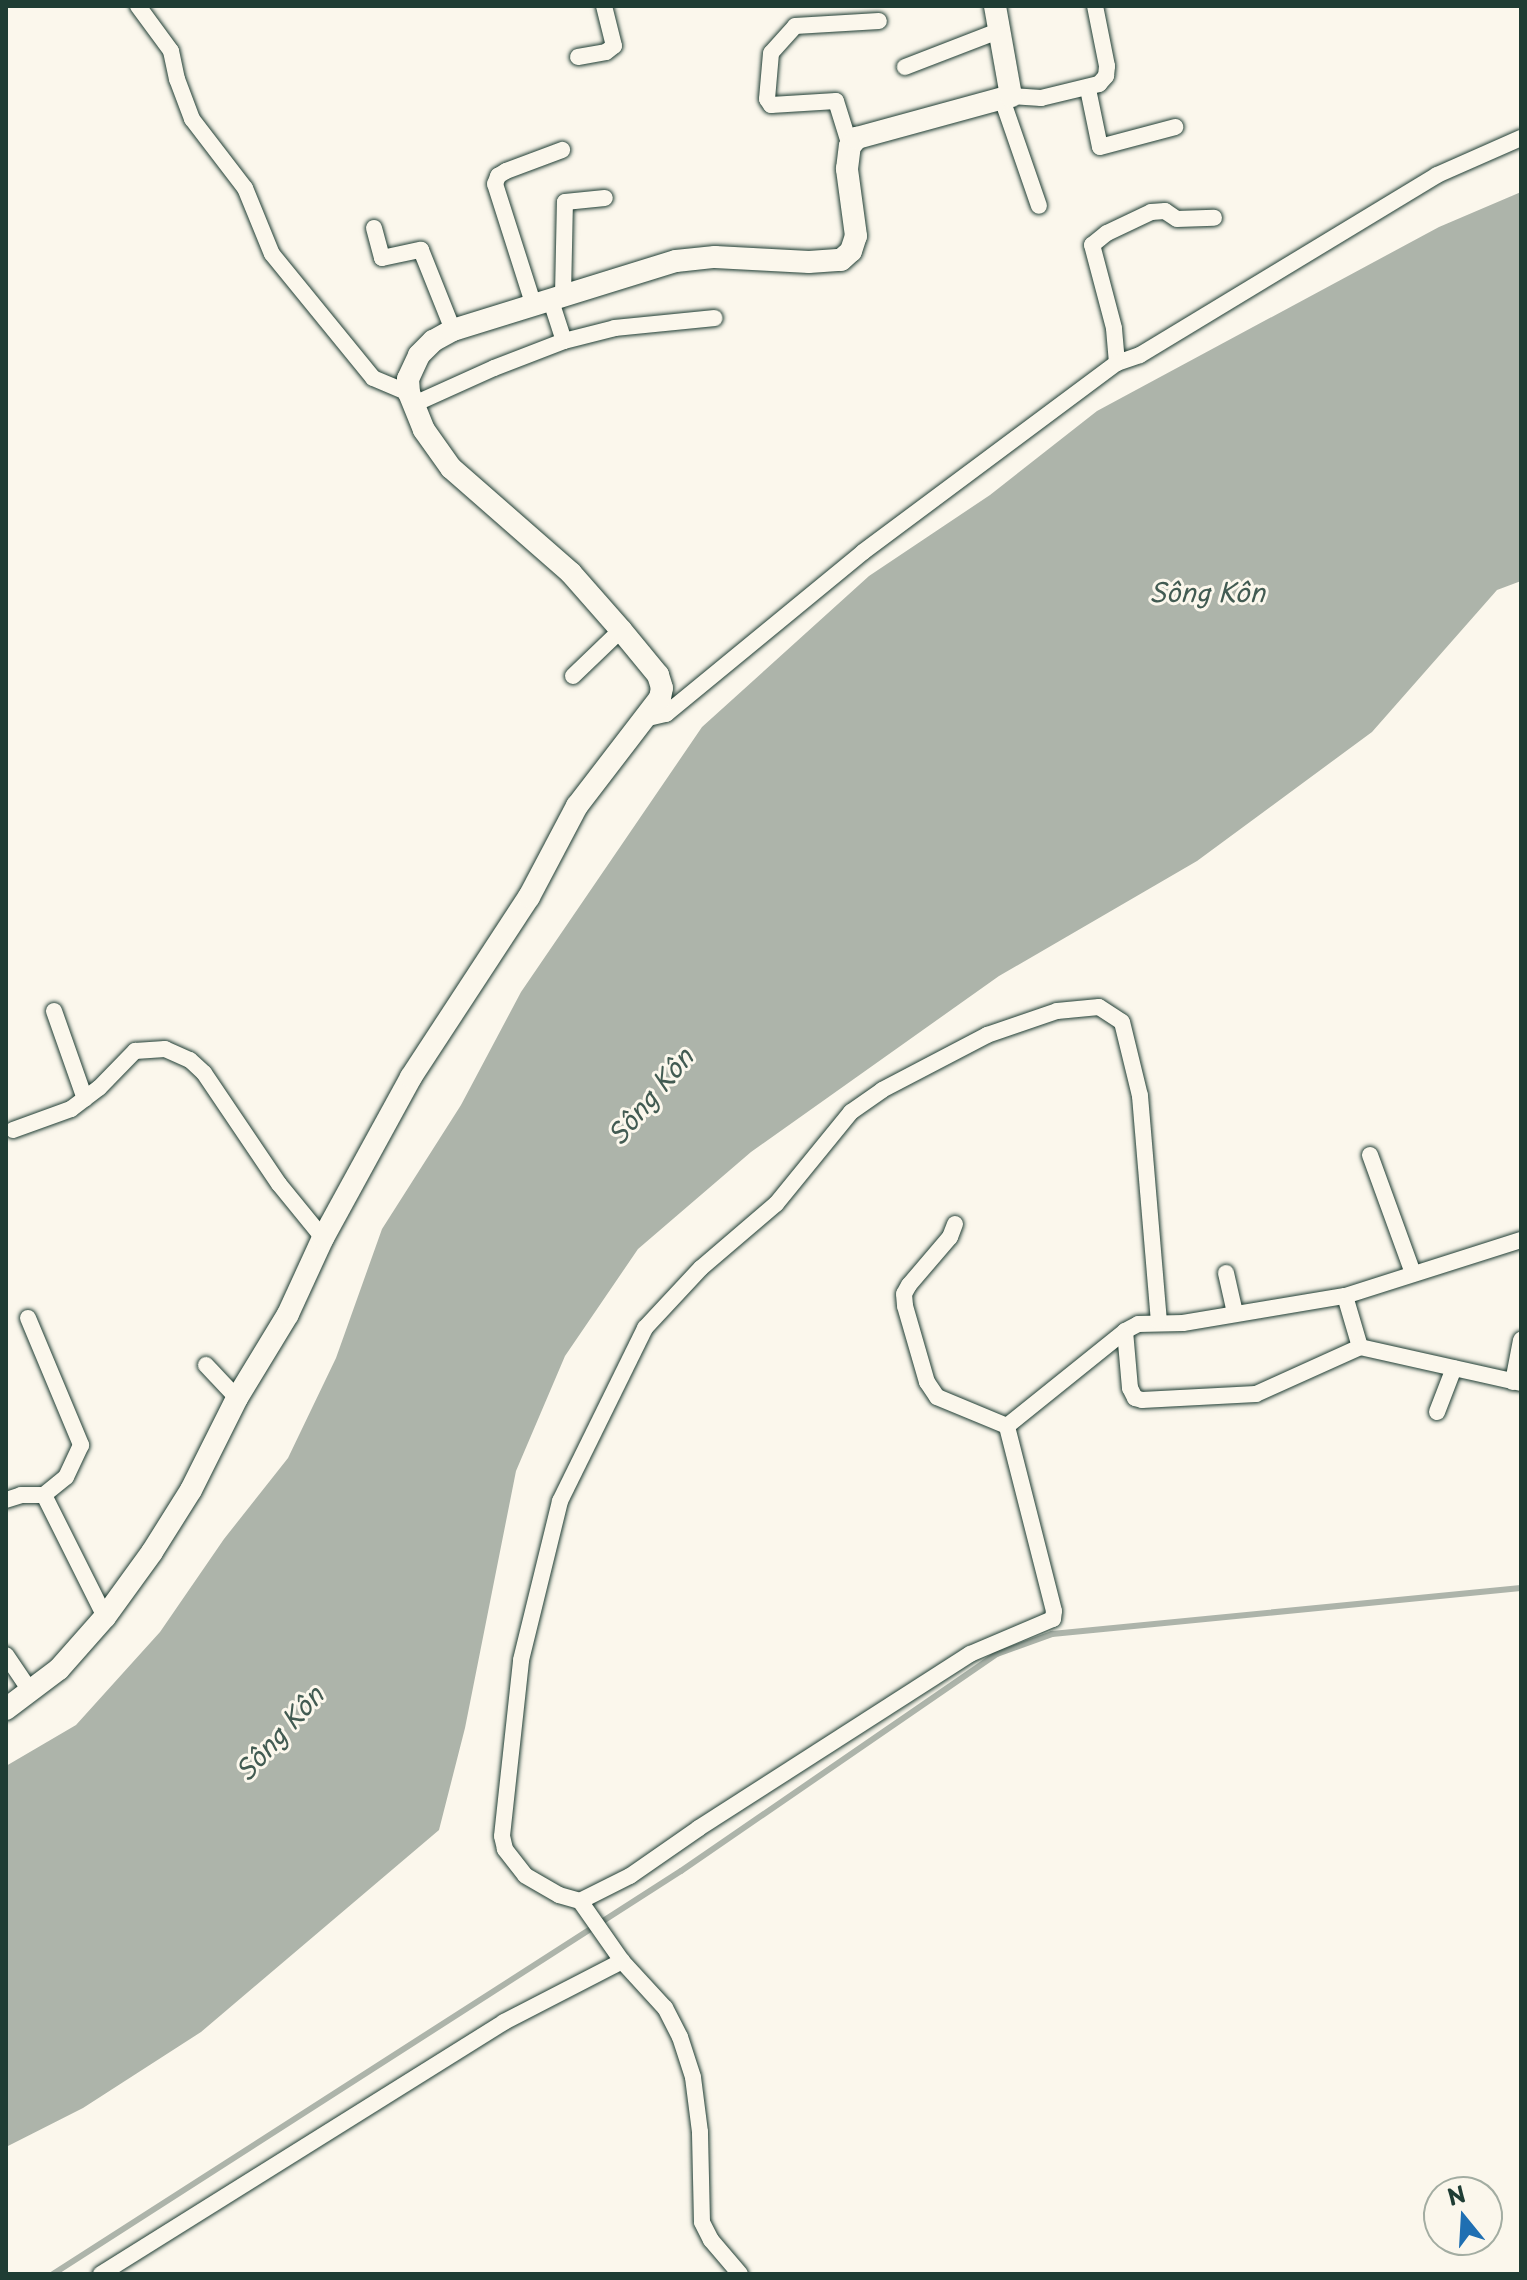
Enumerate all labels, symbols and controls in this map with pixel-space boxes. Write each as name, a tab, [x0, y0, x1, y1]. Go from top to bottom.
water label: Sông Kôn	[1148, 576, 1266, 608]
water label: Sông Kôn	[600, 1041, 700, 1151]
water label: Sông Kôn	[228, 1679, 330, 1787]
north arrow	[1423, 2176, 1503, 2256]
text: N	[1443, 2176, 1469, 2213]

